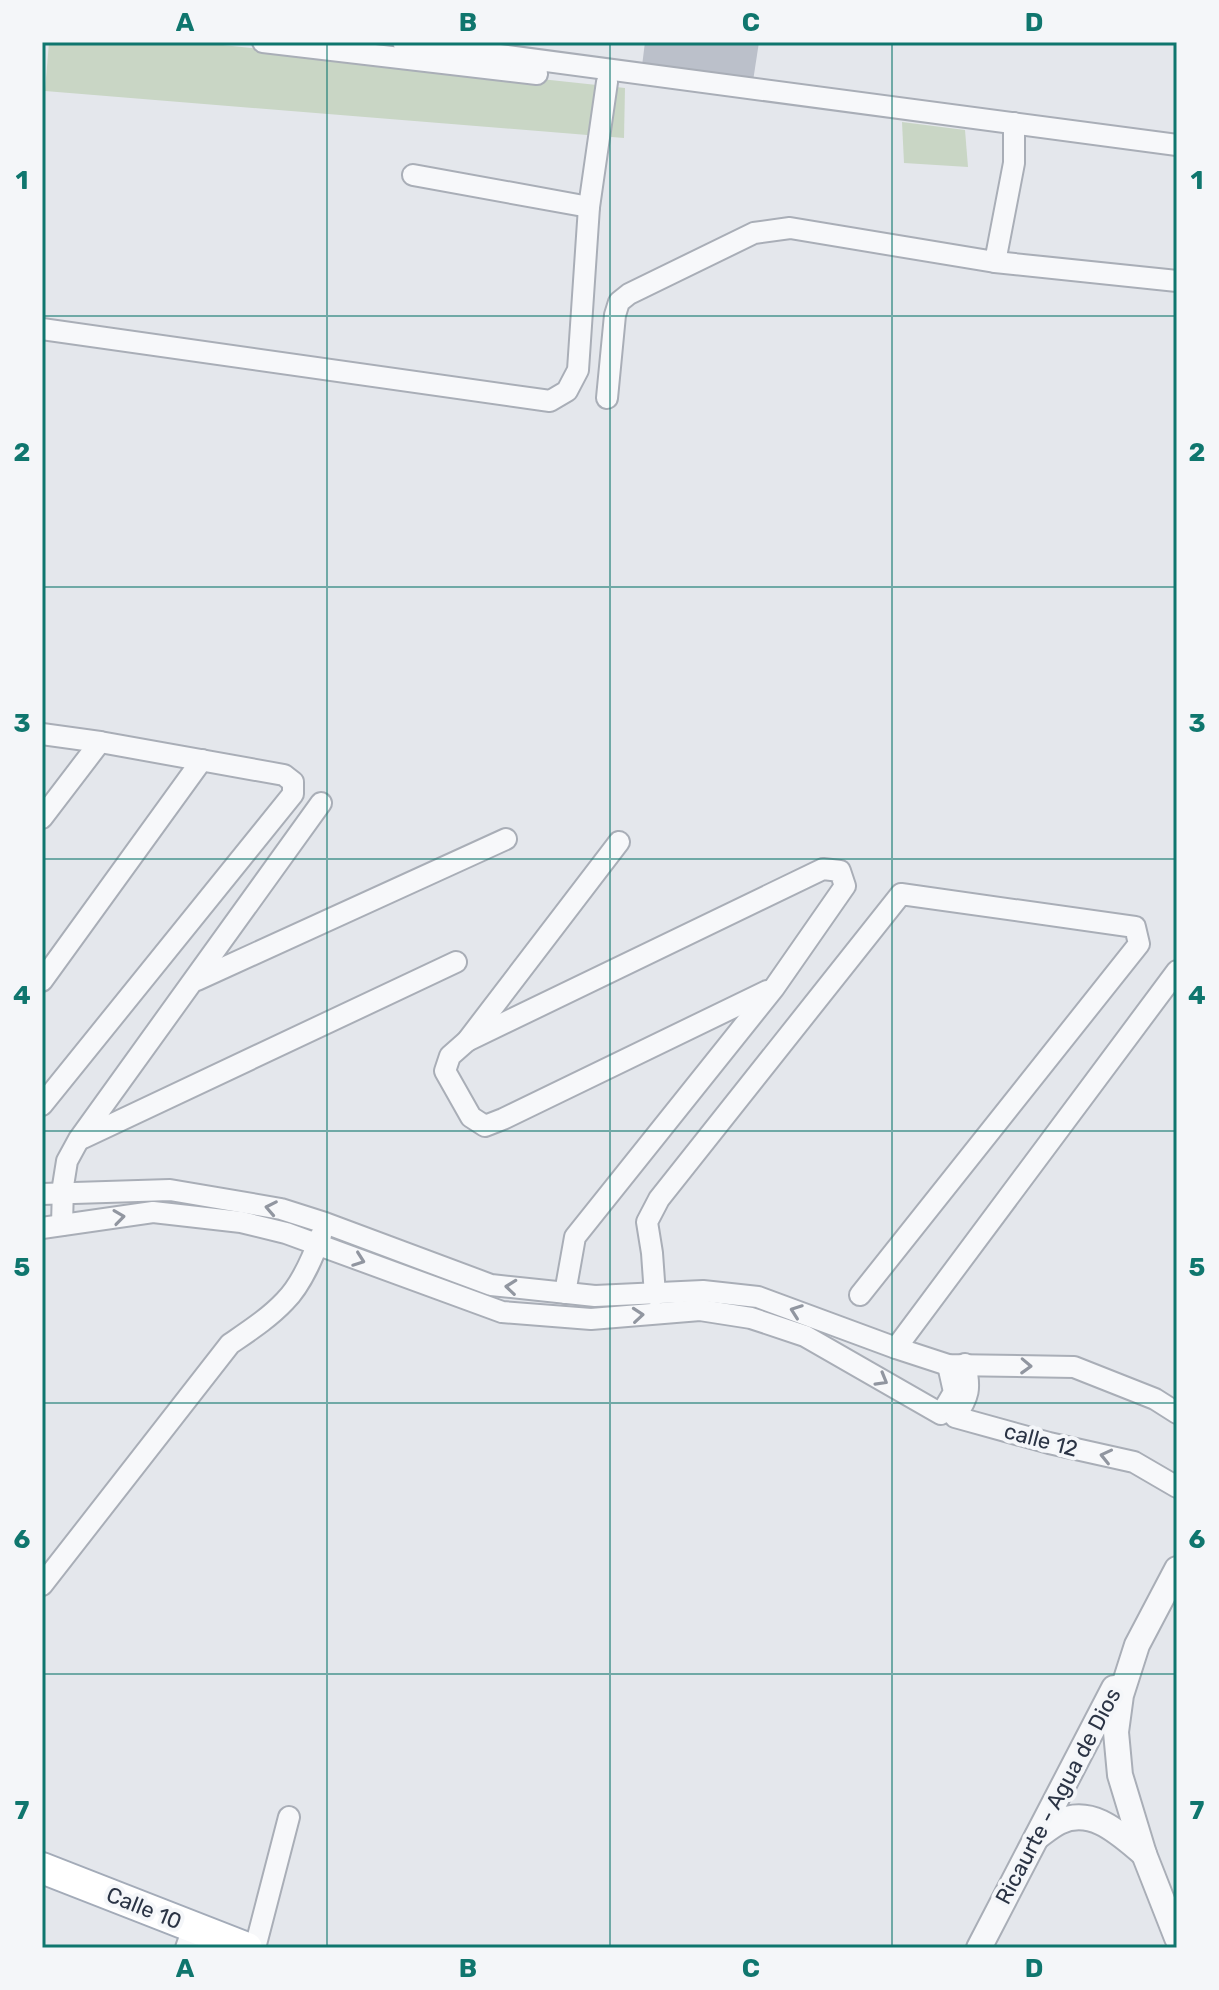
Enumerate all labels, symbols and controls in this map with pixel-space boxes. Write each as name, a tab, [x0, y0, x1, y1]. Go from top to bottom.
text: A	[176, 7, 195, 38]
text: B	[459, 7, 477, 38]
text: C	[742, 7, 760, 38]
text: D	[1025, 7, 1043, 38]
text: 1	[16, 165, 28, 196]
text: 1	[1191, 165, 1203, 196]
text: 2	[14, 437, 30, 468]
text: 2	[1189, 437, 1205, 468]
text: 3	[13, 708, 31, 739]
text: 3	[1188, 708, 1206, 739]
text: 4	[13, 980, 31, 1011]
text: 4	[1188, 980, 1206, 1011]
one-way arrow	[264, 1200, 277, 1217]
one-way arrow	[112, 1209, 126, 1226]
one-way arrow	[352, 1250, 366, 1267]
text: 5	[14, 1252, 30, 1283]
text: 5	[1189, 1252, 1205, 1283]
one-way arrow	[504, 1279, 517, 1296]
one-way arrow	[790, 1304, 804, 1321]
one-way arrow	[632, 1307, 645, 1324]
one-way arrow	[1020, 1357, 1033, 1374]
one-way arrow	[874, 1371, 888, 1386]
street label: calle 12	[1001, 1417, 1081, 1463]
one-way arrow	[1100, 1448, 1114, 1465]
text: 6	[14, 1524, 31, 1555]
text: 6	[1189, 1524, 1206, 1555]
street label: Ricaurte - Agua de Dios	[989, 1683, 1127, 1909]
text: 7	[15, 1795, 30, 1826]
text: 7	[1190, 1795, 1205, 1826]
street label: Calle 10	[103, 1881, 185, 1935]
text: A	[176, 1953, 195, 1984]
text: B	[459, 1953, 477, 1984]
text: C	[742, 1953, 760, 1984]
text: D	[1025, 1953, 1043, 1984]

